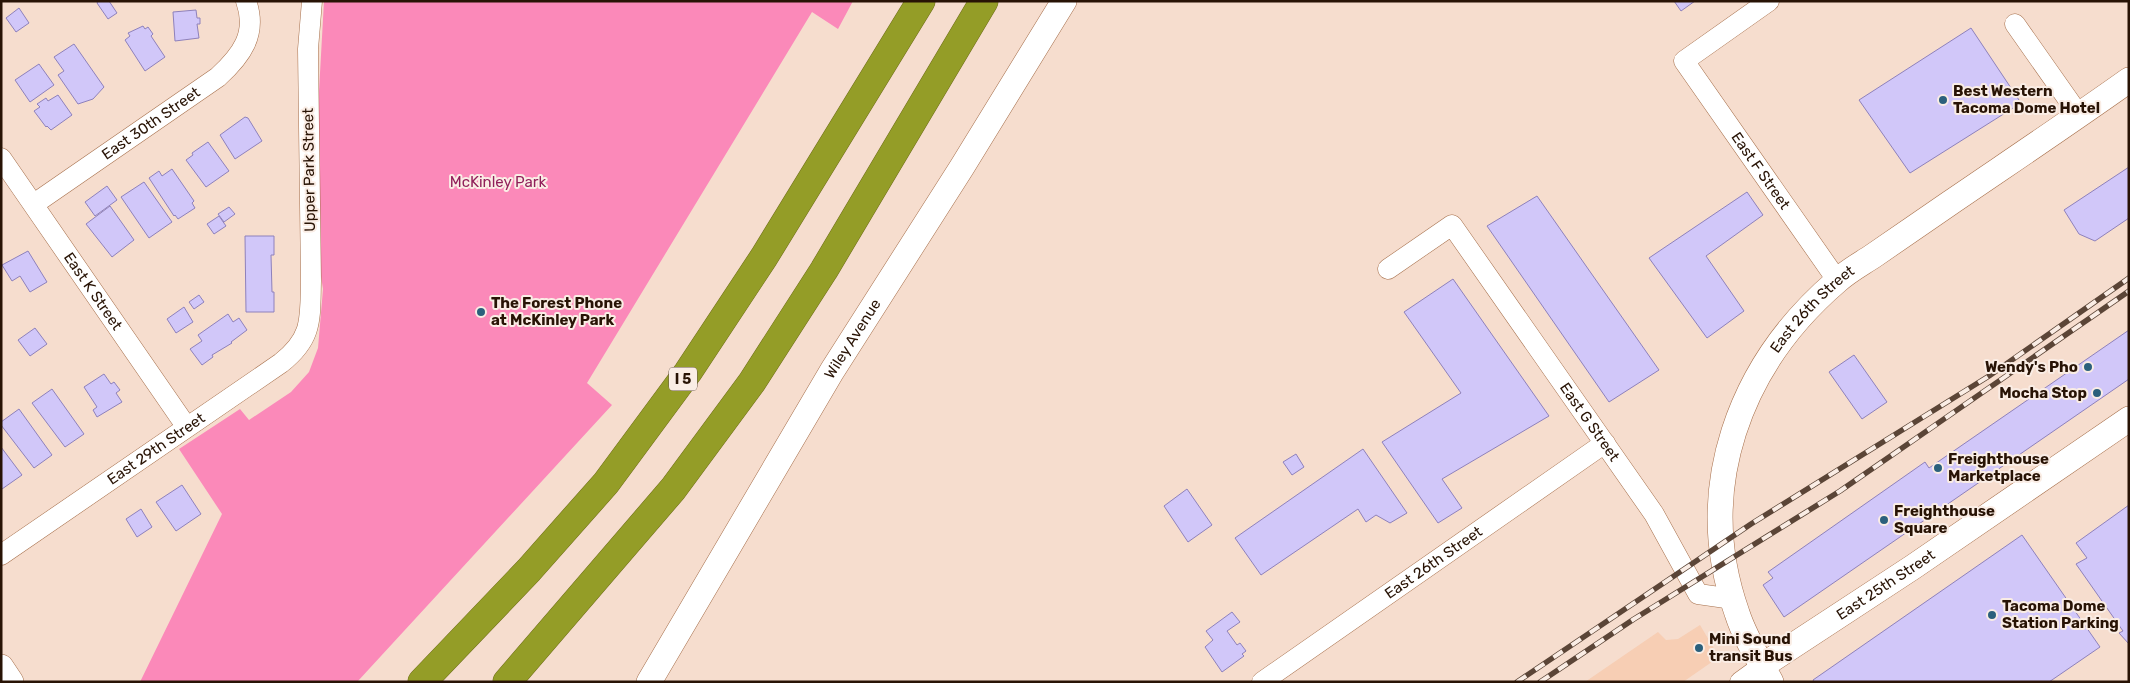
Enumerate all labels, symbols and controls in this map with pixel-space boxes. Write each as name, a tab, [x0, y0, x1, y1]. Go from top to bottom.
place label: Best Western Tacoma Dome Hotel	[1953, 82, 2100, 117]
street label: East 30th Street	[98, 83, 204, 163]
marker: Best Western Tacoma Dome Hotel	[1937, 94, 1949, 106]
street label: Upper Park Street	[299, 108, 319, 232]
street label: East F Street	[1728, 129, 1794, 213]
park label: McKinley Park	[450, 173, 546, 191]
street label: East K Street	[60, 249, 126, 334]
street label: East 26th Street	[1766, 262, 1858, 356]
place label: The Forest Phone at McKinley Park	[491, 294, 622, 329]
street label: Wiley Avenue	[820, 296, 885, 382]
marker: The Forest Phone at McKinley Park	[475, 306, 487, 318]
place label: Wendy's Pho	[1985, 358, 2078, 376]
marker: Wendy's Pho	[2082, 361, 2094, 373]
road number: I 5	[669, 368, 697, 390]
street label: East G Street	[1556, 379, 1623, 465]
place label: Mocha Stop	[1999, 384, 2087, 402]
marker: Mocha Stop	[2091, 387, 2103, 399]
street label: East 29th Street	[104, 409, 208, 488]
place label: Freighthouse Marketplace	[1948, 450, 2049, 485]
marker: Freighthouse Marketplace	[1932, 462, 1944, 474]
place label: Freighthouse Square	[1894, 502, 1995, 537]
marker: Freighthouse Square	[1878, 514, 1890, 526]
street label: East 26th Street	[1381, 522, 1486, 603]
street label: East 25th Street	[1833, 546, 1939, 624]
place label: Tacoma Dome Station Parking	[2002, 597, 2119, 632]
marker: Tacoma Dome Station Parking	[1986, 609, 1998, 621]
place label: Mini Sound transit Bus	[1709, 630, 1792, 665]
marker: Mini Sound transit Bus	[1693, 642, 1705, 654]

